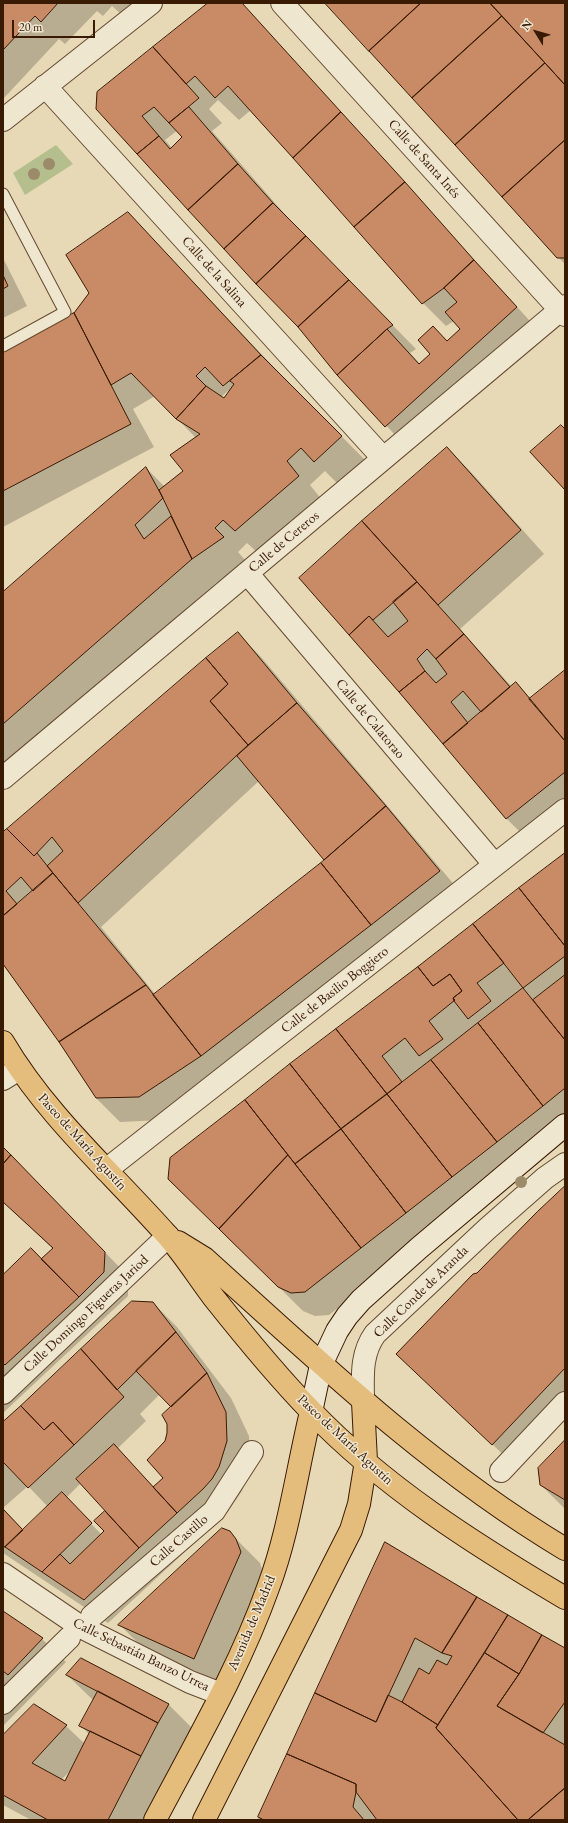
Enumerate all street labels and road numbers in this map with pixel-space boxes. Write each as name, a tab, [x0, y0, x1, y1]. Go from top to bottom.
street label: Calle de Santa Inés	[384, 116, 464, 202]
street label: Calle de la Salina	[178, 233, 250, 311]
street label: Calle de Cereros	[245, 507, 323, 577]
street label: Calle de Calatorao	[332, 676, 408, 762]
street label: Calle de Basilio Boggiero	[278, 943, 392, 1037]
street label: Paseo de María Agustín	[34, 1090, 130, 1194]
street label: Calle Conde de Aranda	[370, 1242, 472, 1342]
street label: Calle Domingo Figueras Jariod	[20, 1252, 152, 1376]
street label: Paseo de María Agustín	[294, 1391, 396, 1489]
street label: Calle Castillo	[146, 1511, 212, 1571]
street label: Avenida de Madrid	[224, 1573, 280, 1673]
street label: Calle Sebastián Banzo Urrea	[70, 1615, 212, 1695]

